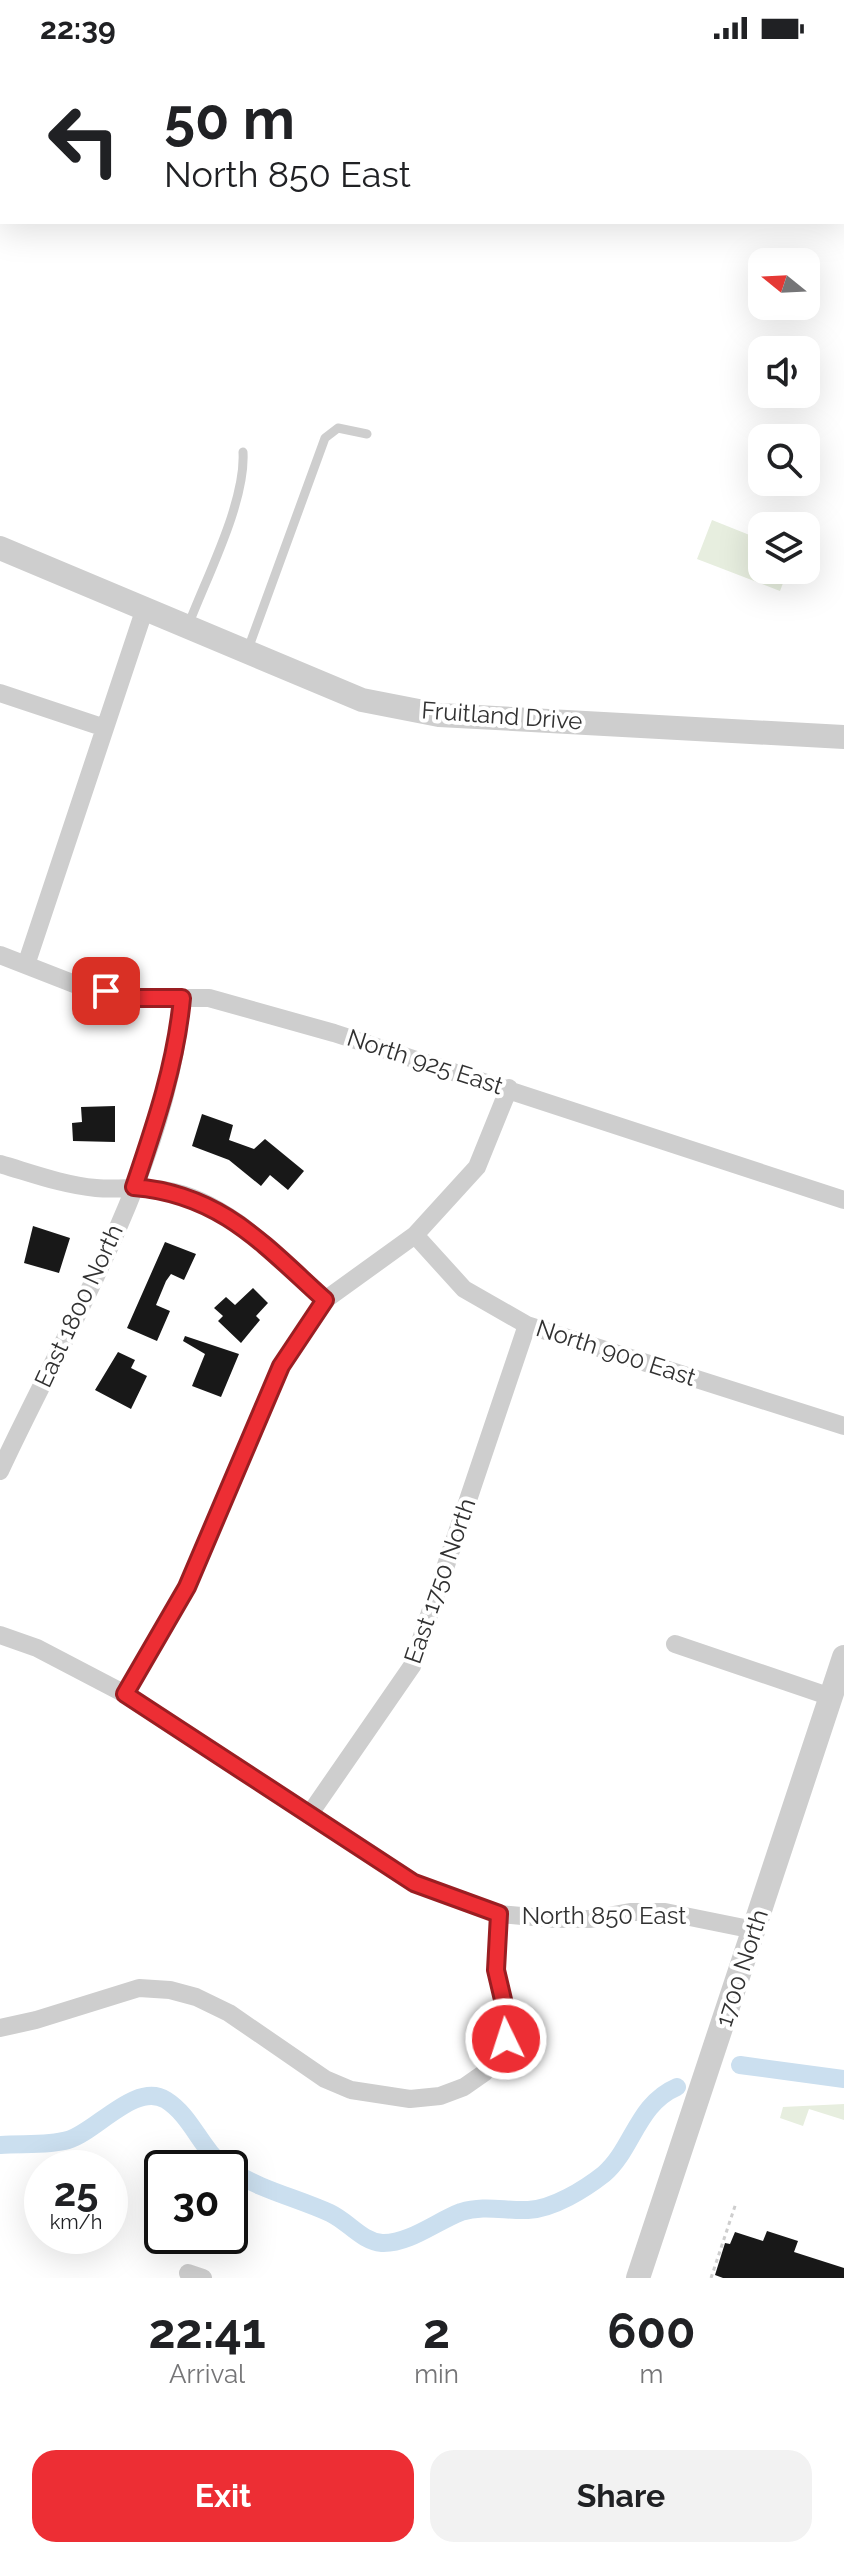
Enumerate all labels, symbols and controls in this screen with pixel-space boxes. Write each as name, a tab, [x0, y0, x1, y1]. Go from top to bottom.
text: 22:39	[40, 11, 116, 46]
text: 50 m	[164, 86, 295, 152]
icon: left	[32, 88, 136, 192]
text: North 850 East	[164, 153, 411, 195]
north arrow	[748, 248, 820, 320]
map controls	[748, 248, 820, 584]
button: sound	[748, 336, 820, 408]
button: search	[748, 424, 820, 496]
button: layers	[748, 512, 820, 584]
street label: Fruitland Drive	[421, 695, 583, 736]
pin	[72, 957, 140, 1025]
icon: arrive	[84, 969, 128, 1013]
street label: North 925 East	[344, 1023, 507, 1100]
street label: East 1800 North	[28, 1220, 129, 1392]
street label: North 900 East	[533, 1313, 700, 1392]
street label: East 1750 North	[398, 1494, 481, 1667]
street label: North 850 East	[522, 1901, 686, 1930]
street label: 1700 North	[709, 1906, 774, 2030]
position arrow	[464, 1997, 548, 2081]
speed limit sign: 30	[144, 2150, 248, 2254]
text: 25	[54, 2168, 98, 2215]
text: km/h	[50, 2210, 102, 2234]
text: 22:41	[149, 2303, 266, 2359]
text: 2	[423, 2303, 450, 2359]
text: 600	[607, 2303, 695, 2359]
text: Arrival	[169, 2359, 245, 2389]
text: min	[414, 2359, 459, 2389]
text: m	[639, 2359, 663, 2389]
button: Exit	[32, 2450, 414, 2542]
button: Share	[430, 2450, 812, 2542]

